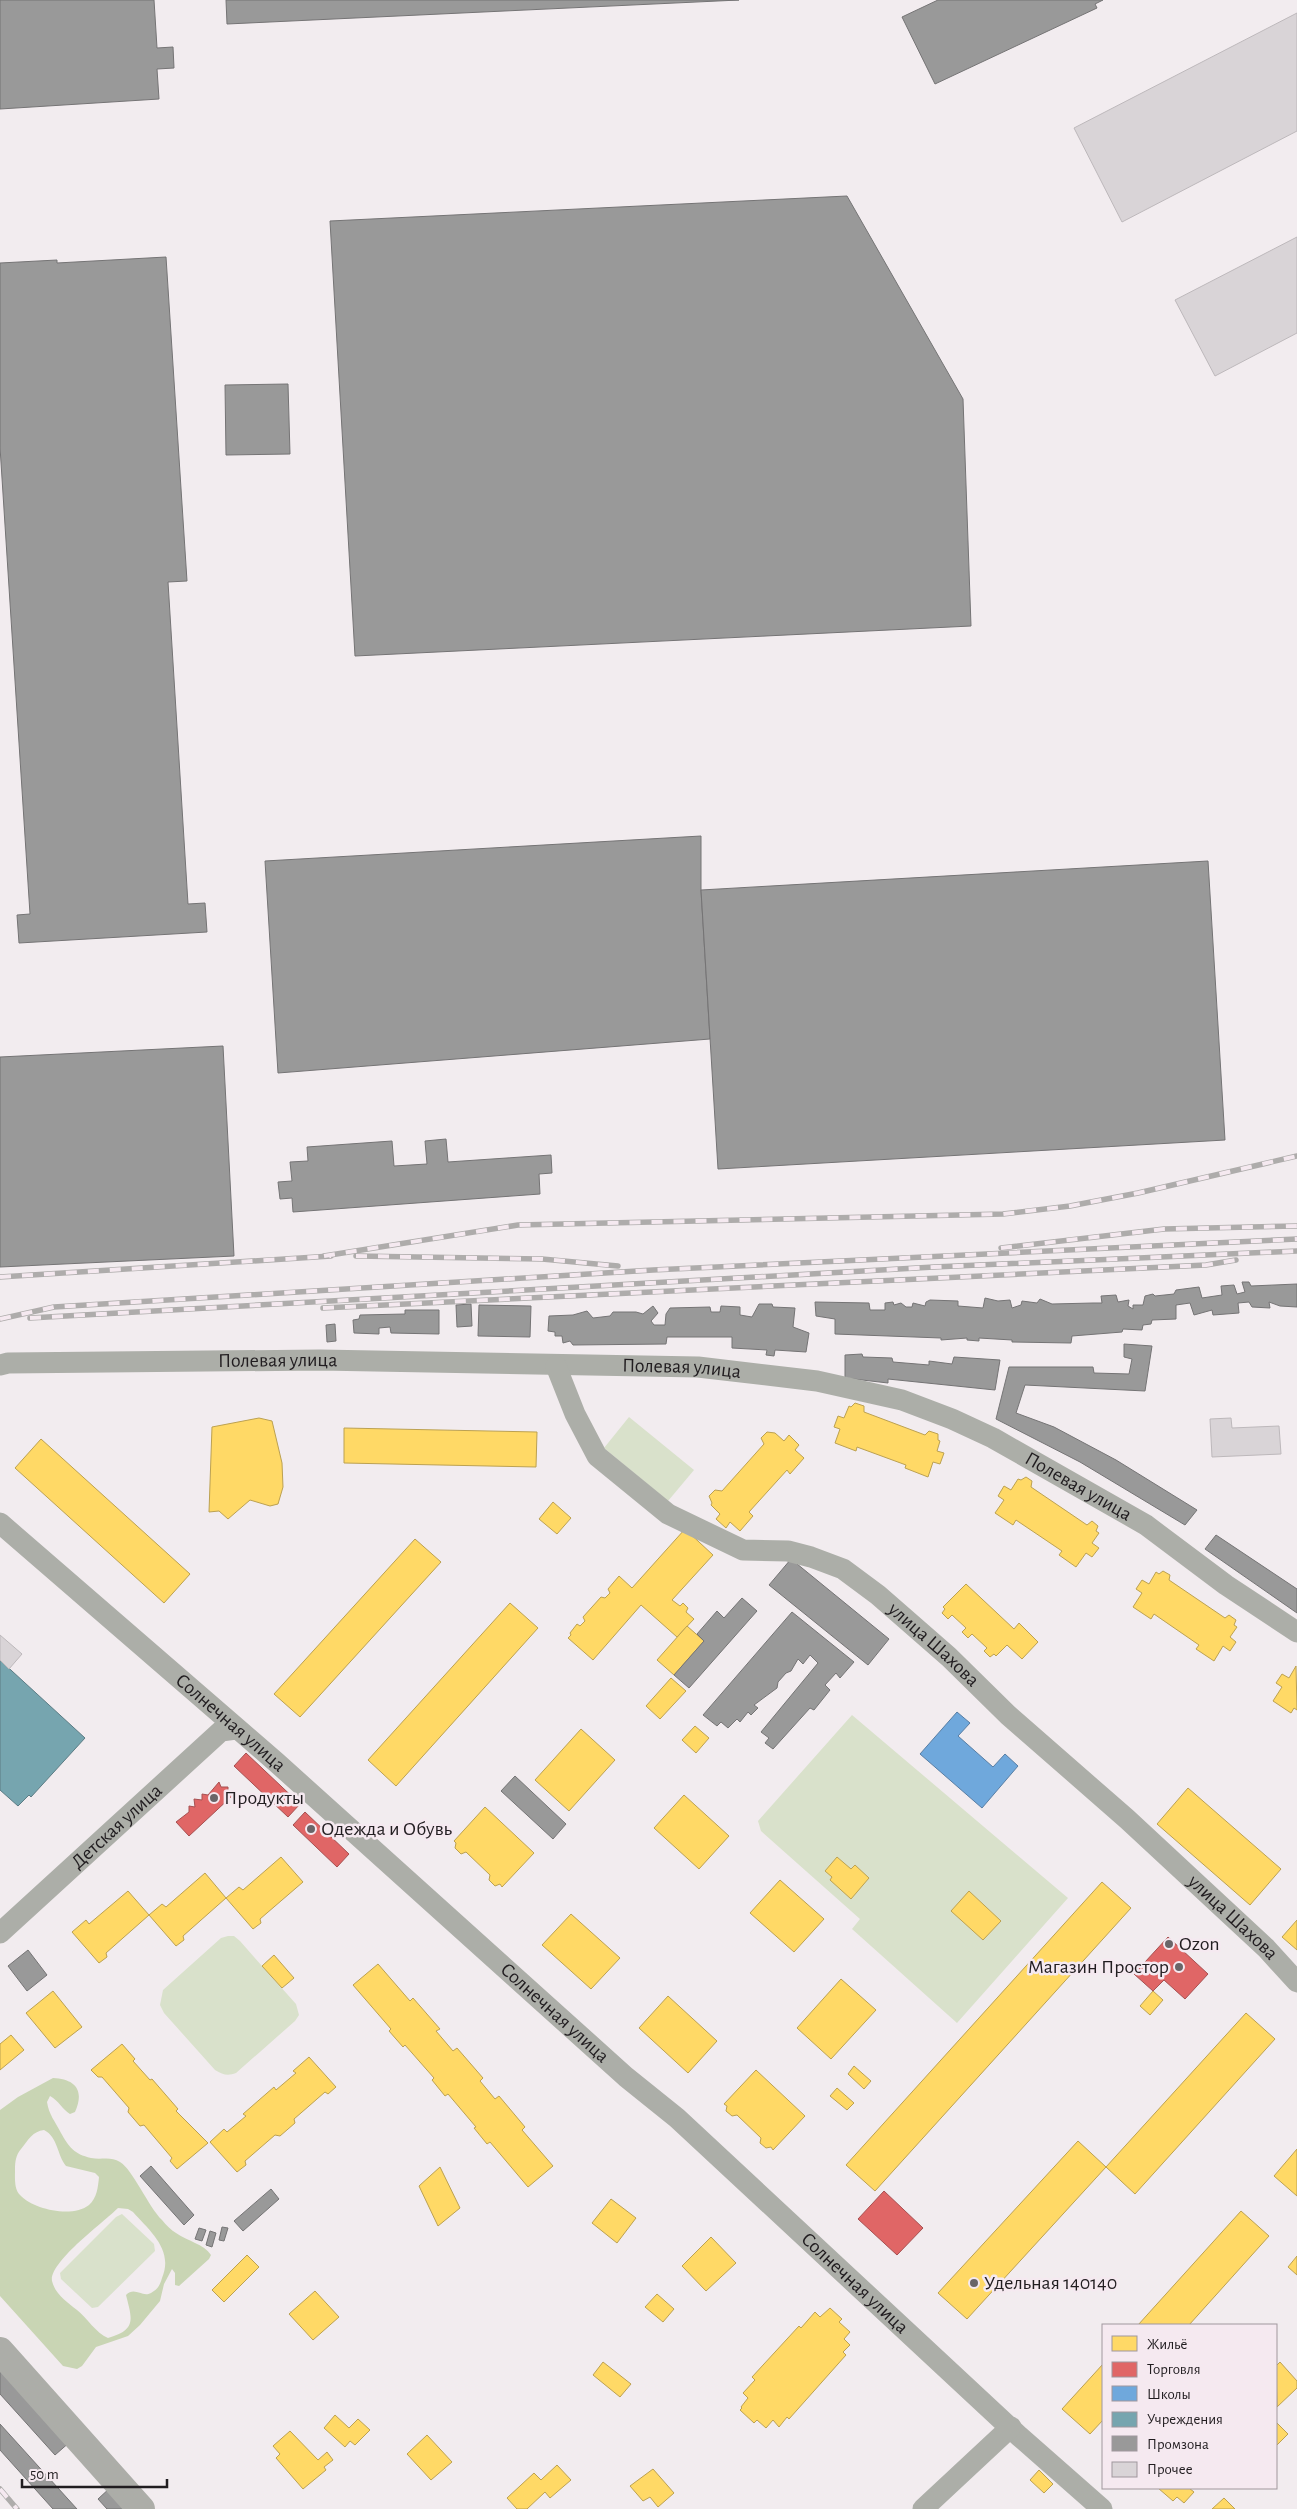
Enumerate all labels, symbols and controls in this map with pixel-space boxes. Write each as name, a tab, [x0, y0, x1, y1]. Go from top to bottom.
street label: Полевая улица	[218, 1350, 338, 1371]
street label: Полевая улица	[622, 1356, 742, 1382]
street label: Полевая улица	[1021, 1448, 1135, 1525]
street label: улица Шахова	[884, 1598, 983, 1691]
street label: Солнечная улица	[172, 1670, 289, 1775]
street label: Детская улица	[67, 1780, 166, 1873]
place label: Продукты	[224, 1788, 304, 1808]
marker: Продукты	[208, 1792, 220, 1804]
place label: Одежда и Обувь	[321, 1819, 453, 1839]
marker: Одежда и Обувь	[305, 1823, 317, 1835]
street label: улица Шахова	[1183, 1870, 1282, 1964]
place label: Ozon	[1179, 1934, 1220, 1954]
marker: Ozon	[1163, 1938, 1175, 1950]
place label: Магазин Простор	[1028, 1957, 1169, 1977]
street label: Солнечная улица	[497, 1959, 613, 2066]
marker: Магазин Простор	[1173, 1961, 1185, 1973]
street label: Солнечная улица	[797, 2229, 912, 2338]
place label: Удельная 140140	[984, 2273, 1117, 2293]
marker: Удельная 140140	[968, 2277, 980, 2289]
legend	[1102, 2324, 1277, 2489]
text: Жильё	[1147, 2337, 1187, 2352]
text: Торговля	[1147, 2362, 1201, 2377]
text: Школы	[1147, 2387, 1191, 2402]
text: Учреждения	[1147, 2412, 1223, 2427]
text: Промзона	[1147, 2437, 1209, 2452]
scale bar	[22, 2456, 168, 2488]
text: Прочее	[1147, 2462, 1193, 2477]
text: 50 m	[30, 2467, 59, 2482]

